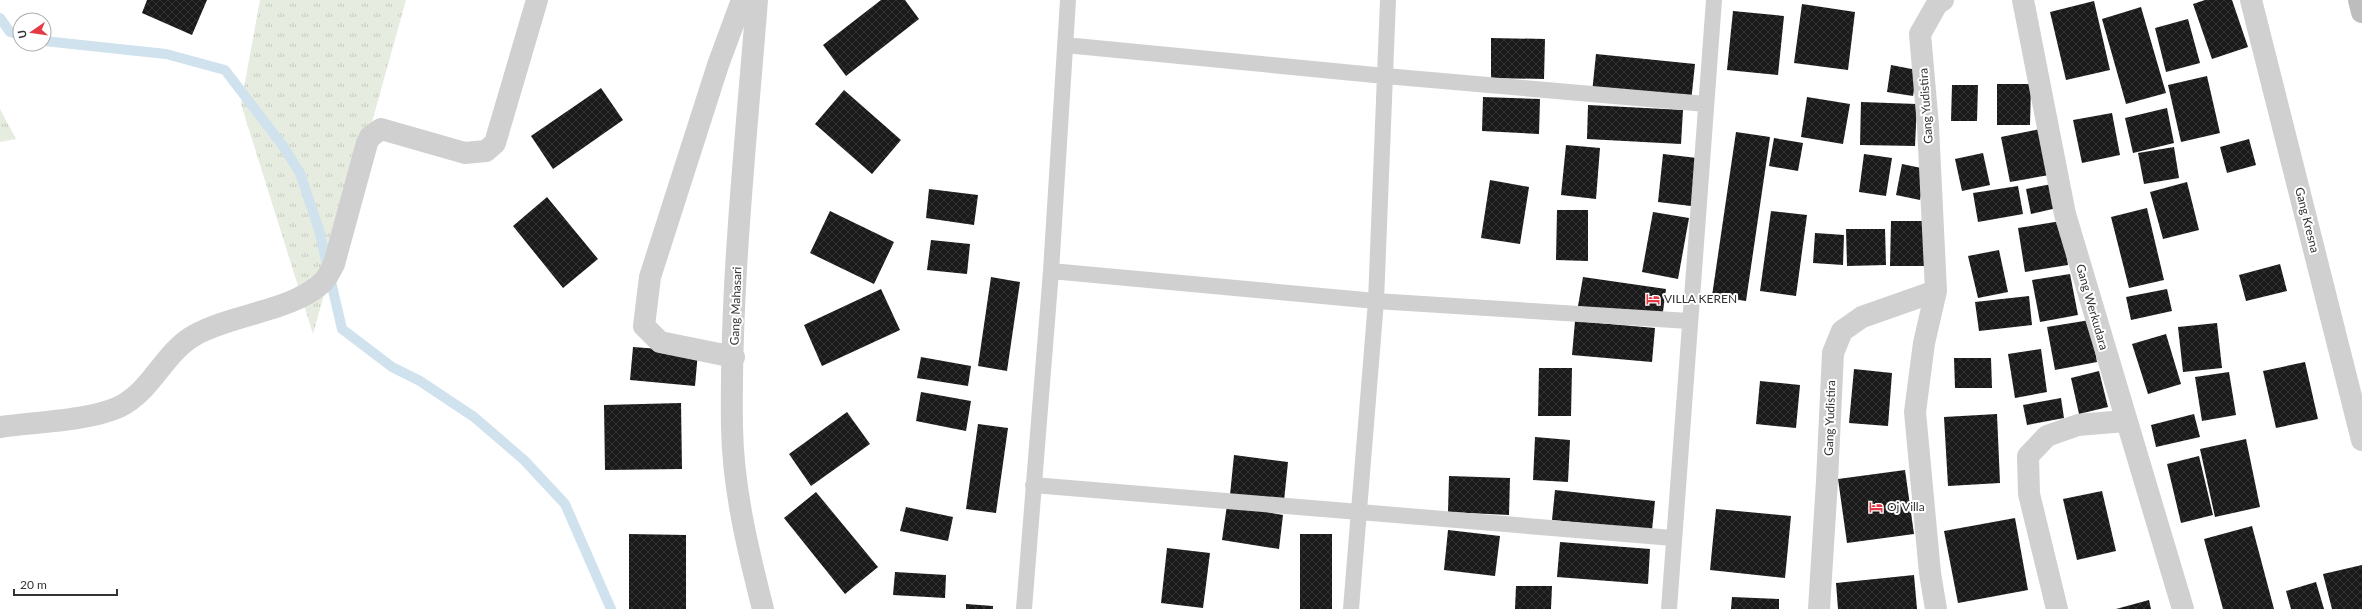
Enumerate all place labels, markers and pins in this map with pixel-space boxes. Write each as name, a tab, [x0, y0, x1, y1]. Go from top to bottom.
hotel icon: VILLA KEREN	[1645, 291, 1661, 307]
place label: VILLA KEREN	[1664, 291, 1737, 306]
hotel icon: Oj Villa	[1868, 499, 1884, 515]
place label: Oj Villa	[1887, 499, 1925, 514]

